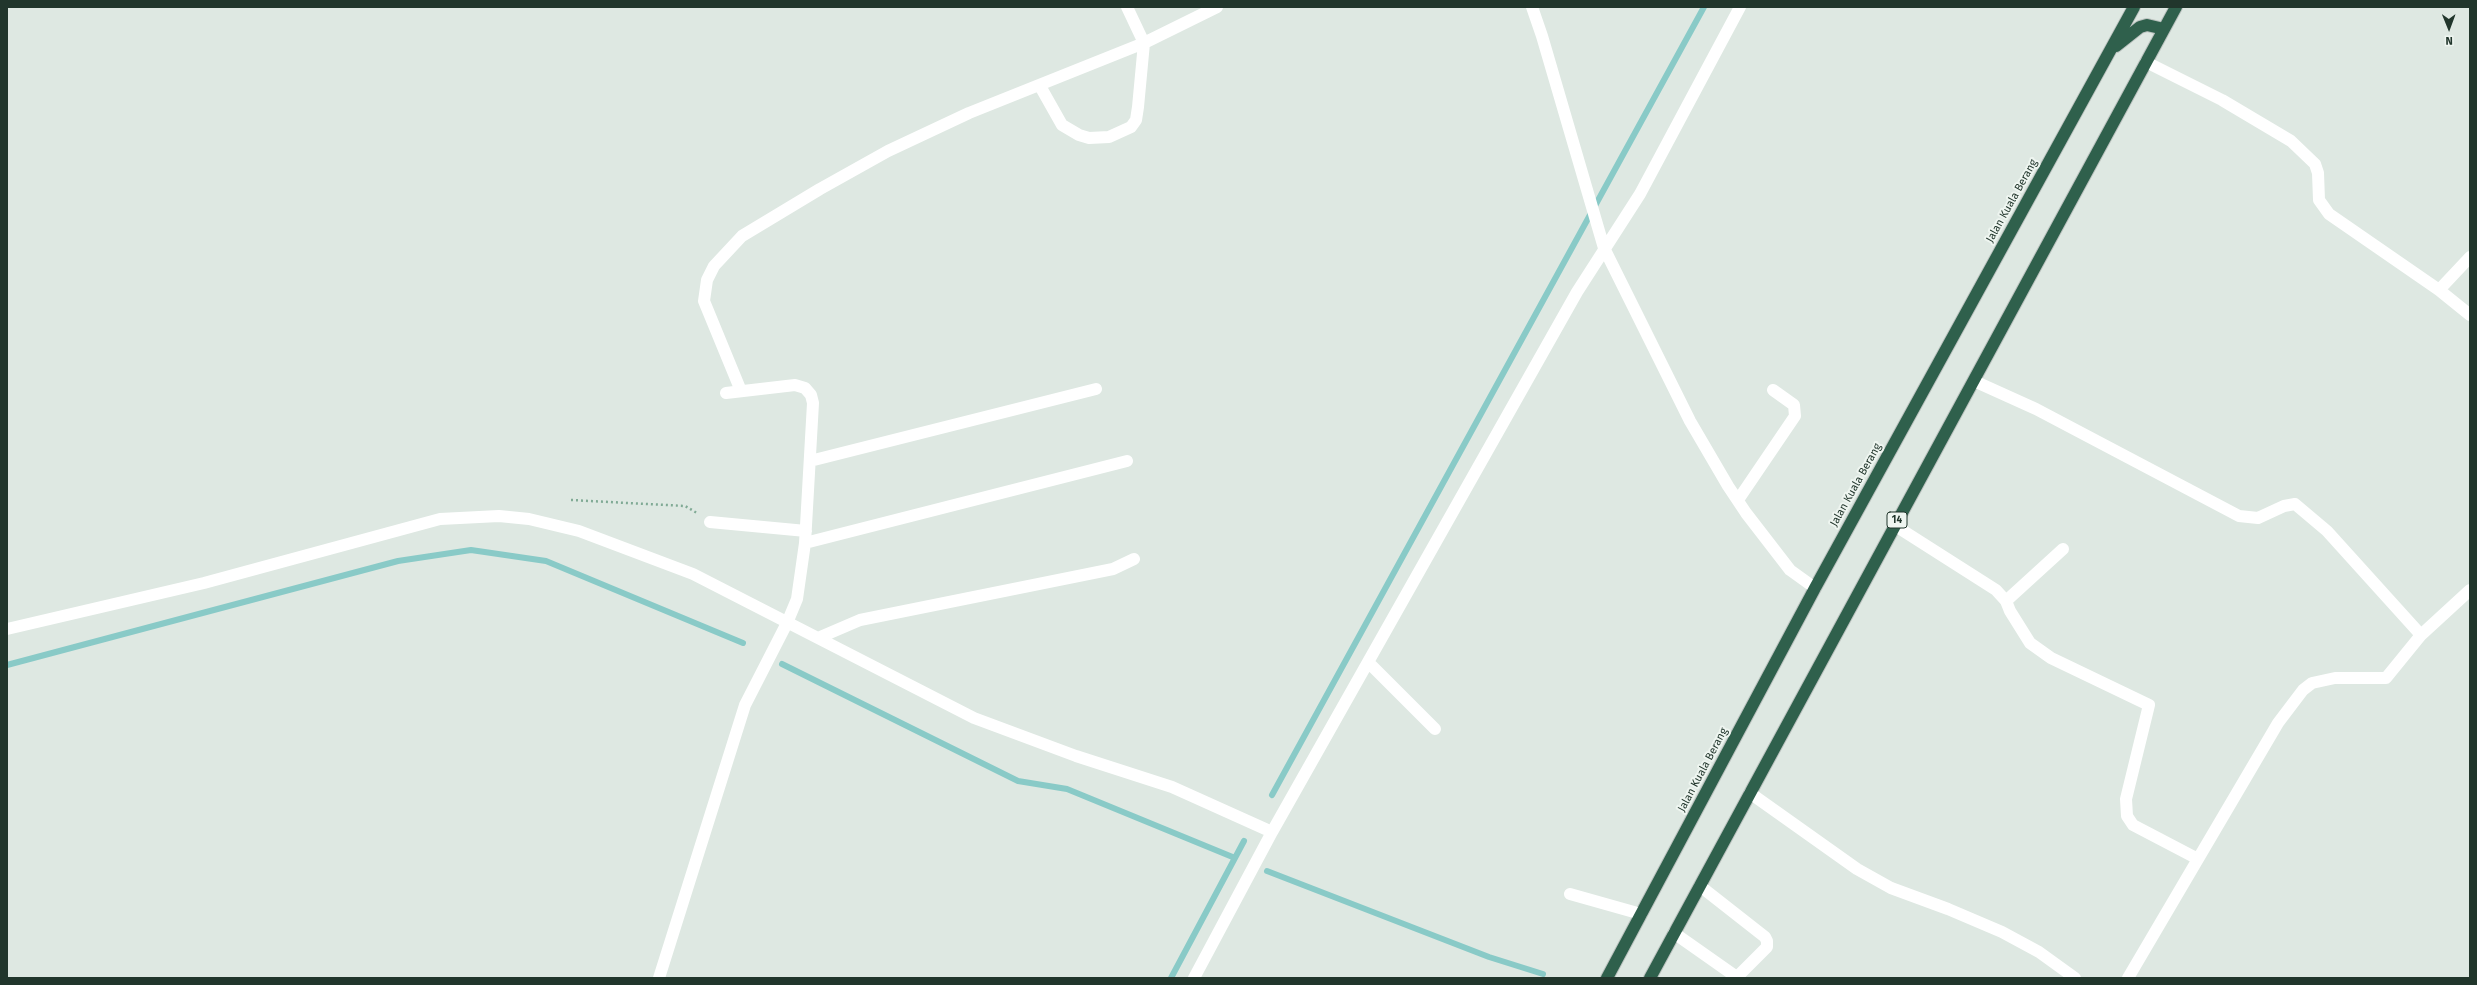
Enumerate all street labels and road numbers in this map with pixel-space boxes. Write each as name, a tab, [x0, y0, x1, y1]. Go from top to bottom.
street label: Jalan Kuala Berang	[1984, 157, 2040, 245]
street label: Jalan Kuala Berang	[1828, 441, 1884, 529]
road number: 14	[1887, 512, 1907, 528]
street label: Jalan Kuala Berang	[1675, 726, 1731, 814]

